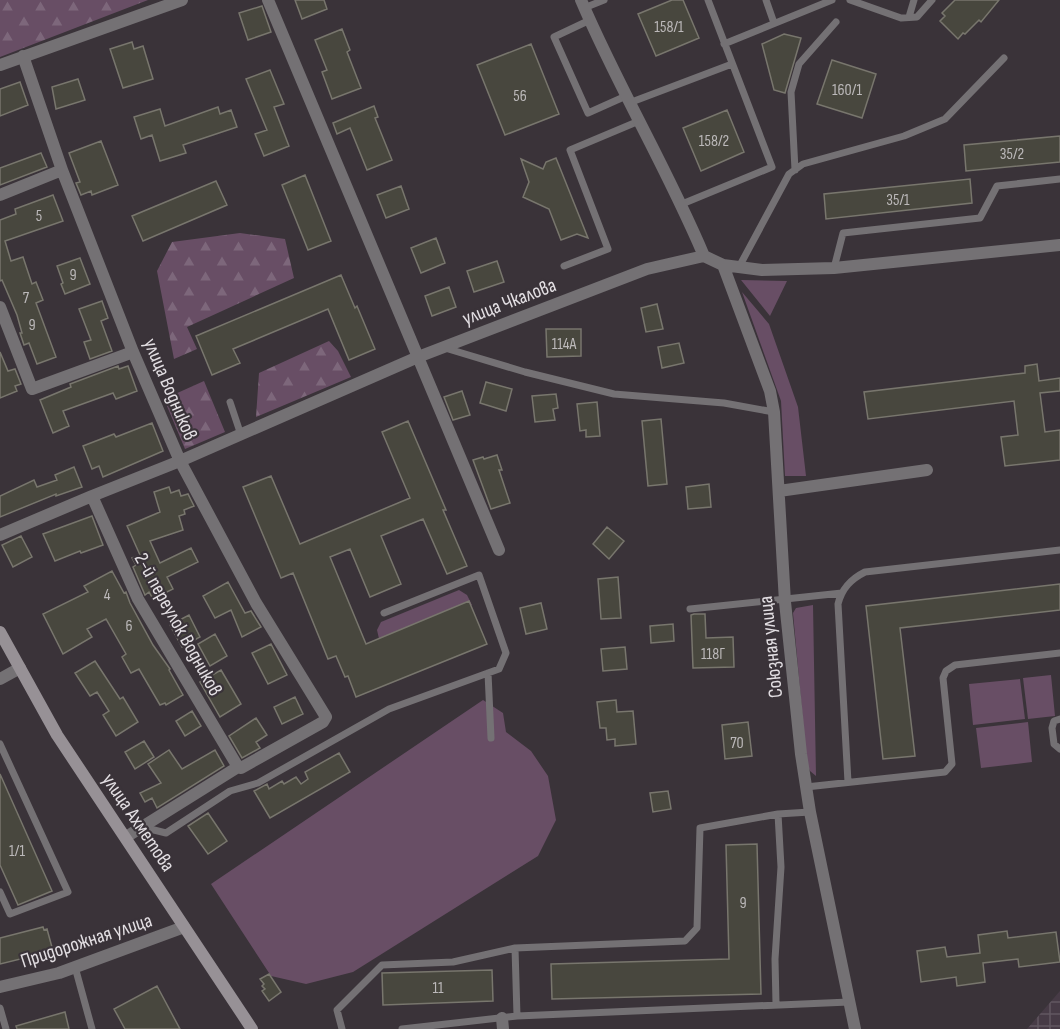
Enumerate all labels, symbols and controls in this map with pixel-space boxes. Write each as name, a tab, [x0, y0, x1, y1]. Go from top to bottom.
house number: 158/1	[654, 18, 684, 37]
house number: 160/1	[832, 81, 862, 100]
house number: 56	[513, 87, 527, 106]
house number: 158/2	[699, 132, 729, 151]
house number: 35/2	[1000, 145, 1024, 164]
house number: 35/1	[886, 191, 910, 210]
house number: 5	[36, 207, 42, 226]
house number: 9	[69, 266, 77, 285]
street label: улица Чкалова	[459, 273, 560, 331]
house number: 7	[23, 289, 30, 308]
house number: 9	[28, 316, 36, 335]
street label: улица Водников	[138, 335, 202, 444]
house number: 114А	[552, 335, 577, 354]
street label: 2-й переулок Водников	[129, 549, 227, 700]
house number: 4	[104, 586, 111, 605]
street label: Союзная улица	[754, 595, 788, 699]
house number: 6	[125, 617, 133, 636]
house number: 118Г	[701, 645, 725, 664]
house number: 70	[730, 734, 744, 753]
street label: улица Ахметова	[97, 769, 180, 876]
house number: 1/1	[9, 842, 25, 861]
house number: 9	[739, 894, 747, 913]
street label: Придорожная улица	[18, 908, 155, 973]
house number: 11	[432, 979, 444, 998]

